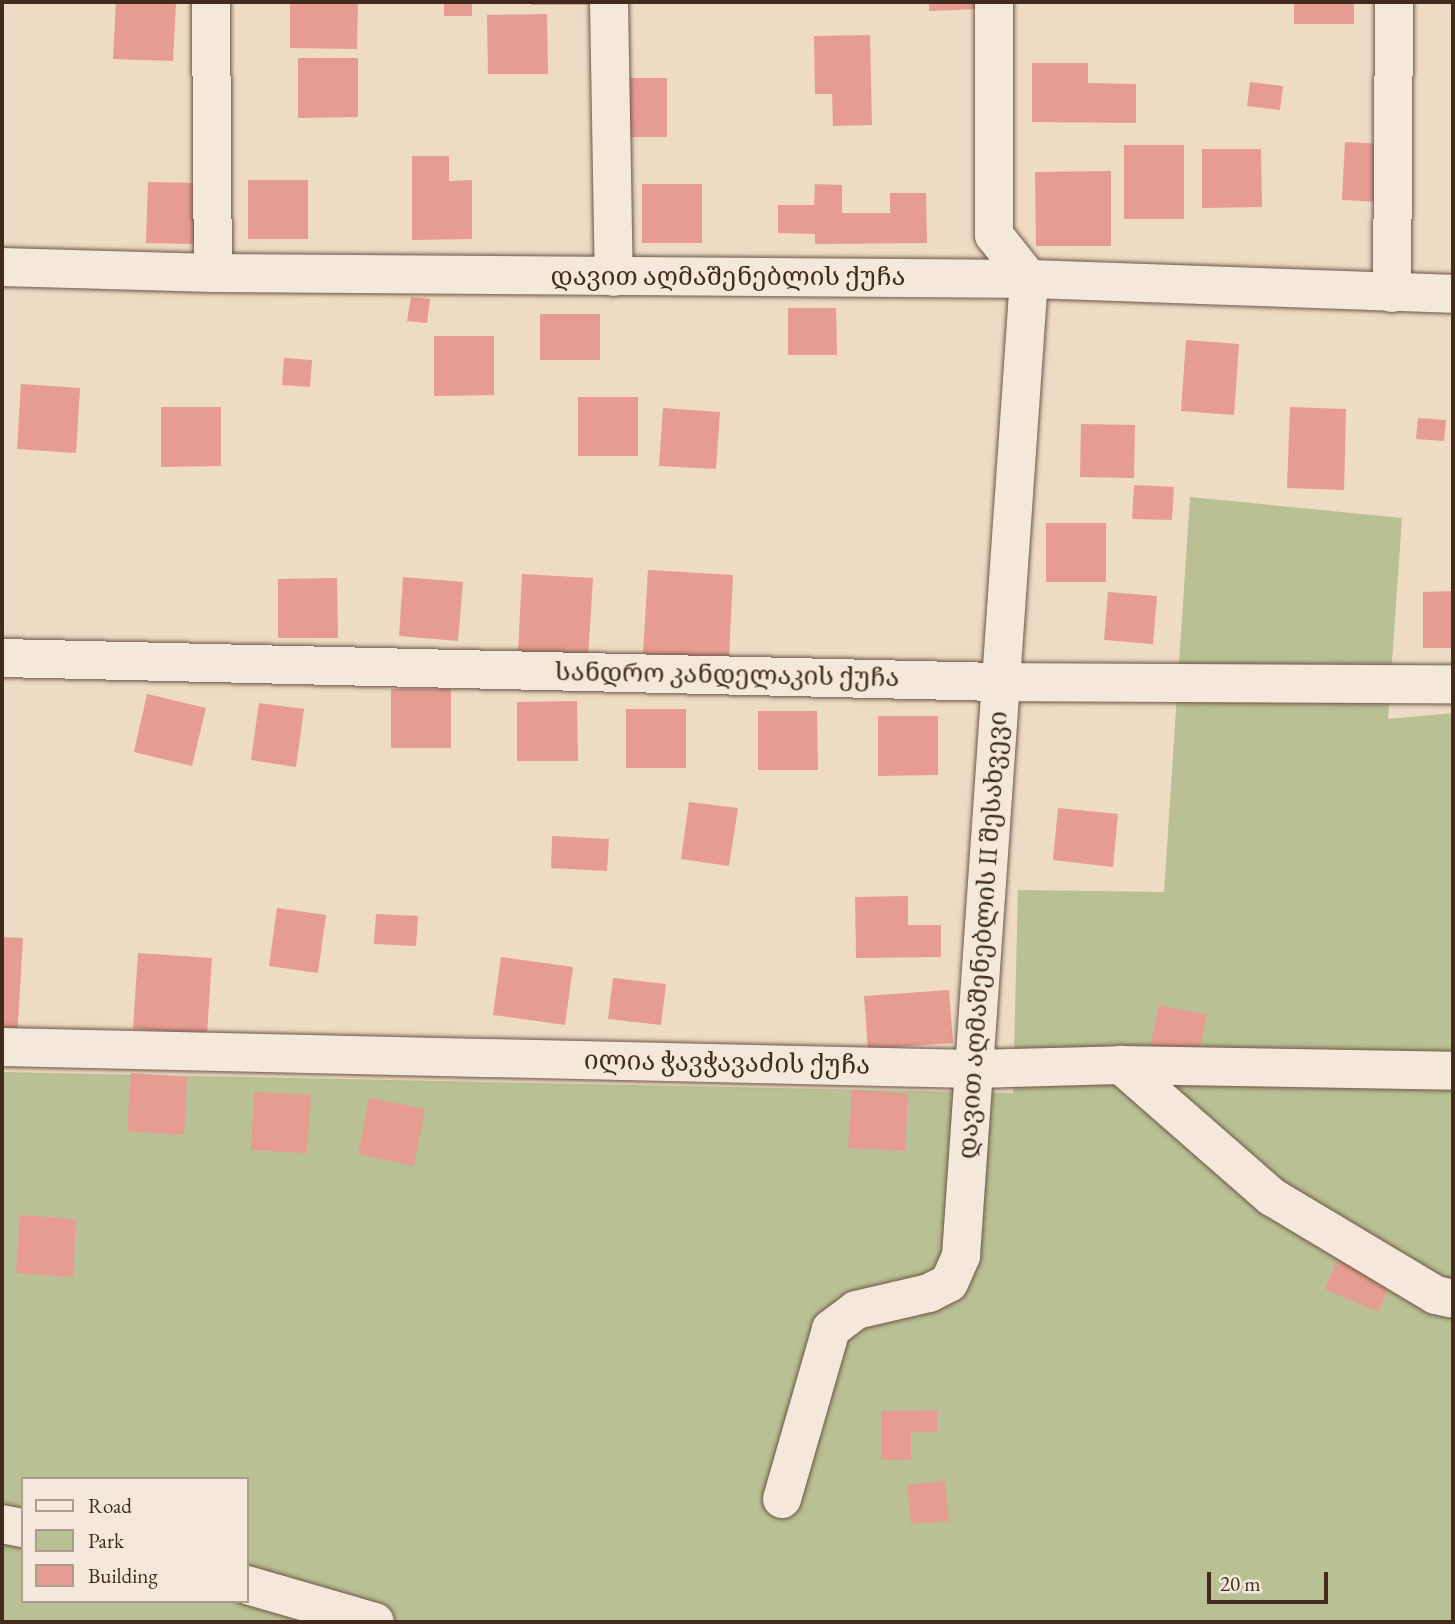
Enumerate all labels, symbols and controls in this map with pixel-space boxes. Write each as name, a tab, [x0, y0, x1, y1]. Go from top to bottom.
street label: დავით აღმაშენებლის ქუჩა	[551, 261, 905, 293]
street label: სანდრო კანდელაკის ქუჩა	[554, 656, 900, 694]
street label: დავით აღმაშენებლის II შესახვევი	[952, 710, 1014, 1160]
street label: ილია ჭავჭავაძის ქუჩა	[584, 1045, 870, 1081]
legend	[21, 1477, 248, 1603]
text: Road	[88, 1492, 132, 1519]
text: Park	[88, 1527, 124, 1554]
scale bar	[1210, 1558, 1331, 1602]
text: Building	[88, 1562, 158, 1589]
text: 20 m	[1220, 1570, 1261, 1597]

